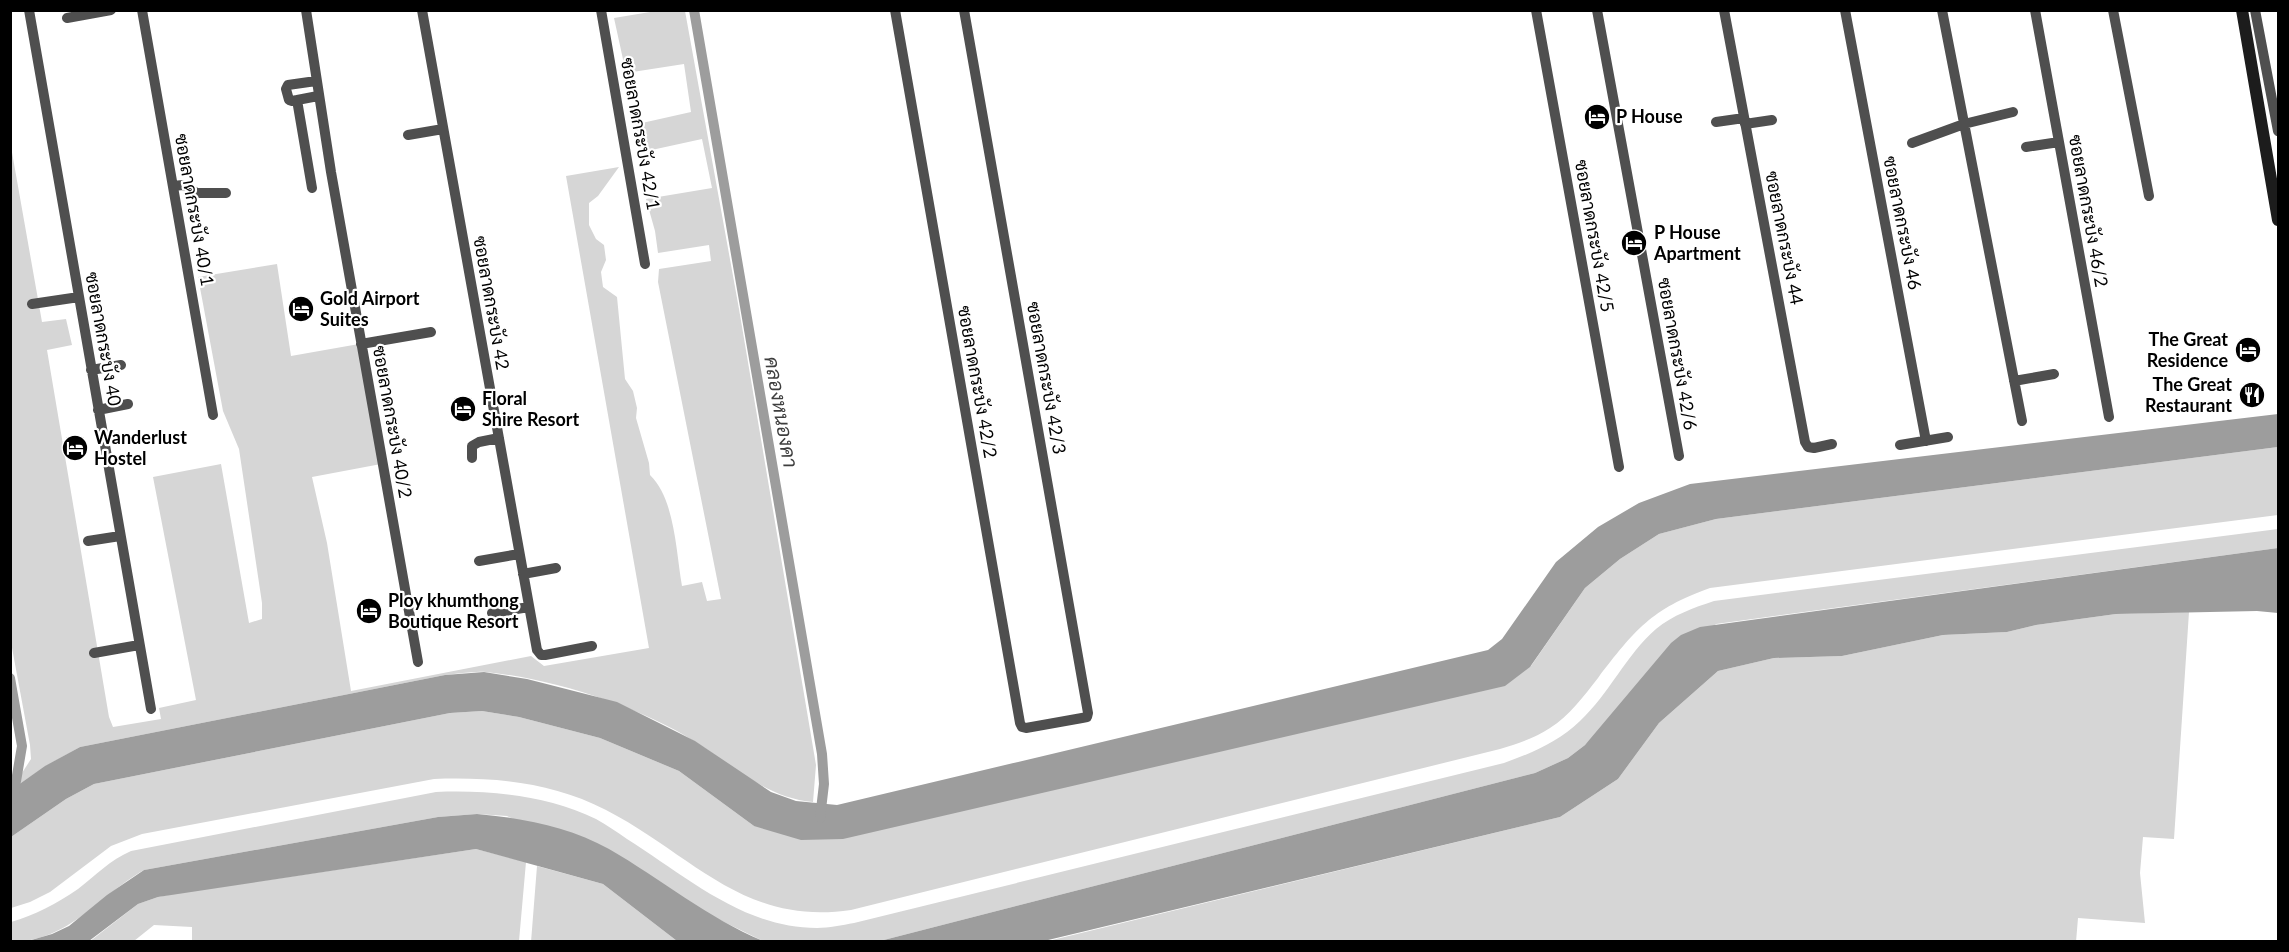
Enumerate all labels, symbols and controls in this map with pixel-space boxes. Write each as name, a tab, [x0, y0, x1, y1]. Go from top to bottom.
street label: ซอยลาดกระบัง 42/1	[617, 56, 665, 212]
hotel icon: P House	[1582, 102, 1612, 132]
place label: P House	[1616, 105, 1683, 127]
street label: ซอยลาดกระบัง 40/1	[171, 132, 219, 288]
street label: ซอยลาดกระบัง 46/2	[2065, 133, 2113, 289]
street label: ซอยลาดกระบัง 46	[1879, 154, 1927, 292]
street label: ซอยลาดกระบัง 42/5	[1571, 158, 1619, 314]
street label: ซอยลาดกระบัง 44	[1761, 169, 1809, 307]
place label: P House Apartment	[1653, 221, 1741, 264]
hotel icon: P House Apartment	[1619, 228, 1649, 258]
street label: ซอยลาดกระบัง 42	[469, 234, 515, 372]
street label: ซอยลาดกระบัง 40	[81, 270, 127, 408]
street label: ซอยลาดกระบัง 42/6	[1654, 276, 1702, 432]
place label: Gold Airport Suites	[320, 287, 420, 330]
hotel icon: Gold Airport Suites	[286, 294, 316, 324]
street label: ซอยลาดกระบัง 42/3	[1023, 300, 1071, 456]
street label: ซอยลาดกระบัง 42/2	[954, 304, 1002, 460]
place label: The Great Residence	[2147, 328, 2228, 371]
hotel icon: The Great Residence	[2233, 335, 2263, 365]
street label: ซอยลาดกระบัง 40/2	[369, 344, 417, 500]
water label: คลองหนองคา	[760, 354, 804, 469]
place label: The Great Restaurant	[2145, 373, 2232, 416]
restaurant icon: The Great Restaurant	[2237, 380, 2267, 410]
place label: Floral Shire Resort	[482, 387, 579, 430]
hotel icon: Floral Shire Resort	[448, 394, 478, 424]
place label: Wanderlust Hostel	[94, 426, 187, 469]
hotel icon: Wanderlust Hostel	[60, 433, 90, 463]
place label: Ploy khumthong Boutique Resort	[388, 589, 519, 632]
hotel icon: Ploy khumthong Boutique Resort	[354, 596, 384, 626]

